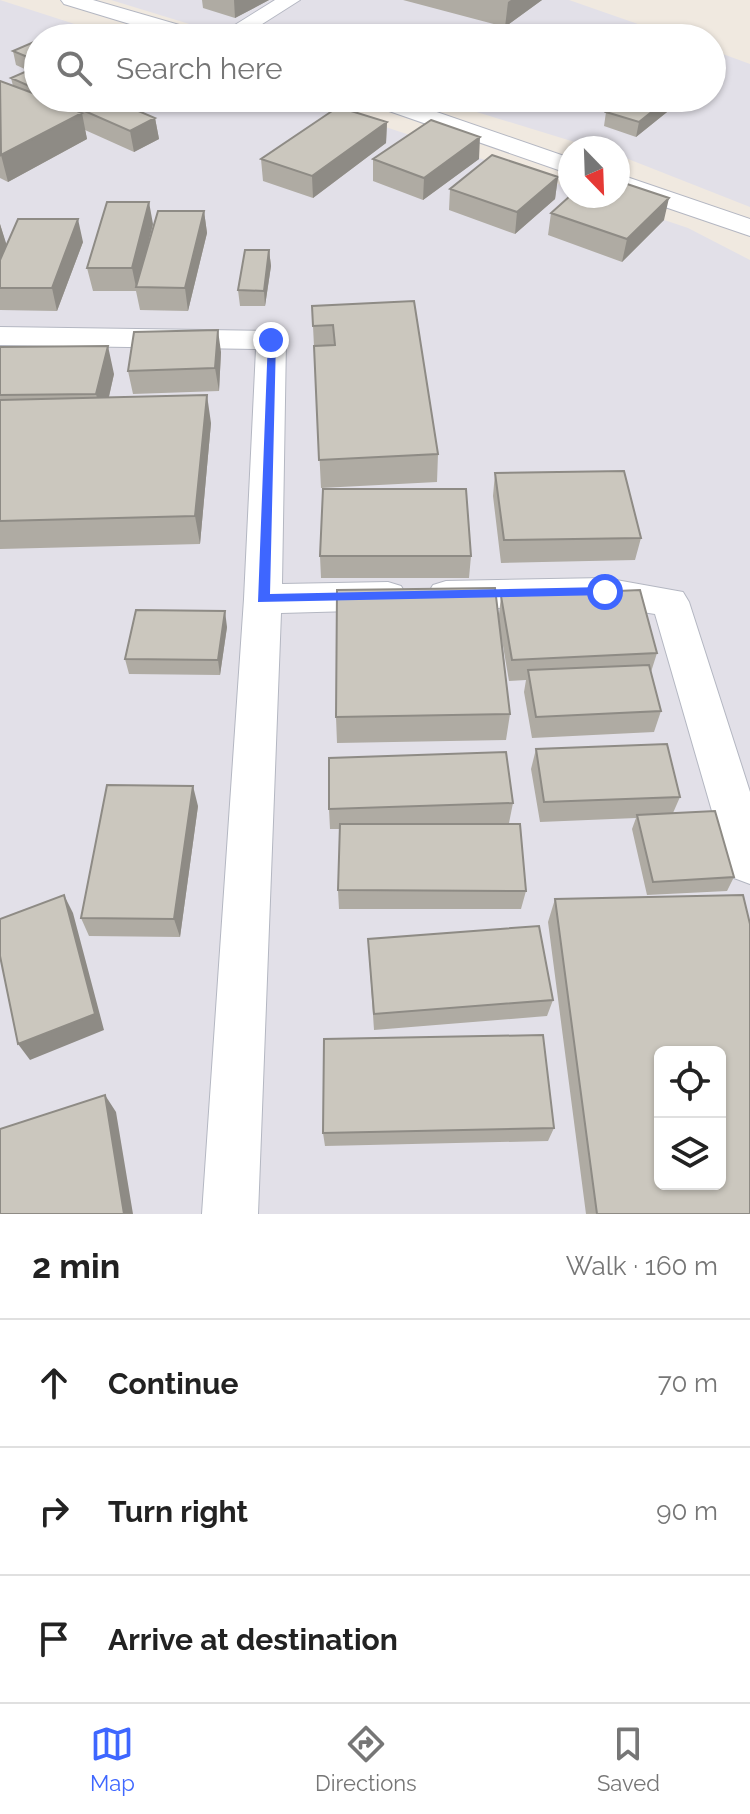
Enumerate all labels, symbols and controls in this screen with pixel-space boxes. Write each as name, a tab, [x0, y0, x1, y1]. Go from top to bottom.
search box	[24, 24, 726, 112]
icon: search	[52, 46, 96, 90]
text: Search here	[116, 51, 283, 86]
north arrow	[558, 136, 630, 208]
route end	[253, 322, 289, 358]
route start	[587, 574, 623, 610]
map controls	[654, 1046, 726, 1190]
button: locate	[654, 1046, 726, 1118]
button: layers	[654, 1118, 726, 1190]
text: 2 min	[32, 1246, 120, 1286]
text: Walk · 160 m	[566, 1251, 718, 1281]
icon: ahead	[32, 1361, 76, 1405]
text: Continue	[108, 1366, 239, 1401]
text: 70 m	[658, 1368, 718, 1398]
icon: right	[32, 1489, 76, 1533]
text: Turn right	[108, 1494, 248, 1529]
text: 90 m	[656, 1496, 718, 1526]
icon: arrive	[32, 1617, 76, 1661]
text: Arrive at destination	[108, 1622, 398, 1657]
tab: Map	[90, 1722, 135, 1796]
tab: Directions	[315, 1722, 417, 1796]
tab: Saved	[597, 1722, 660, 1796]

